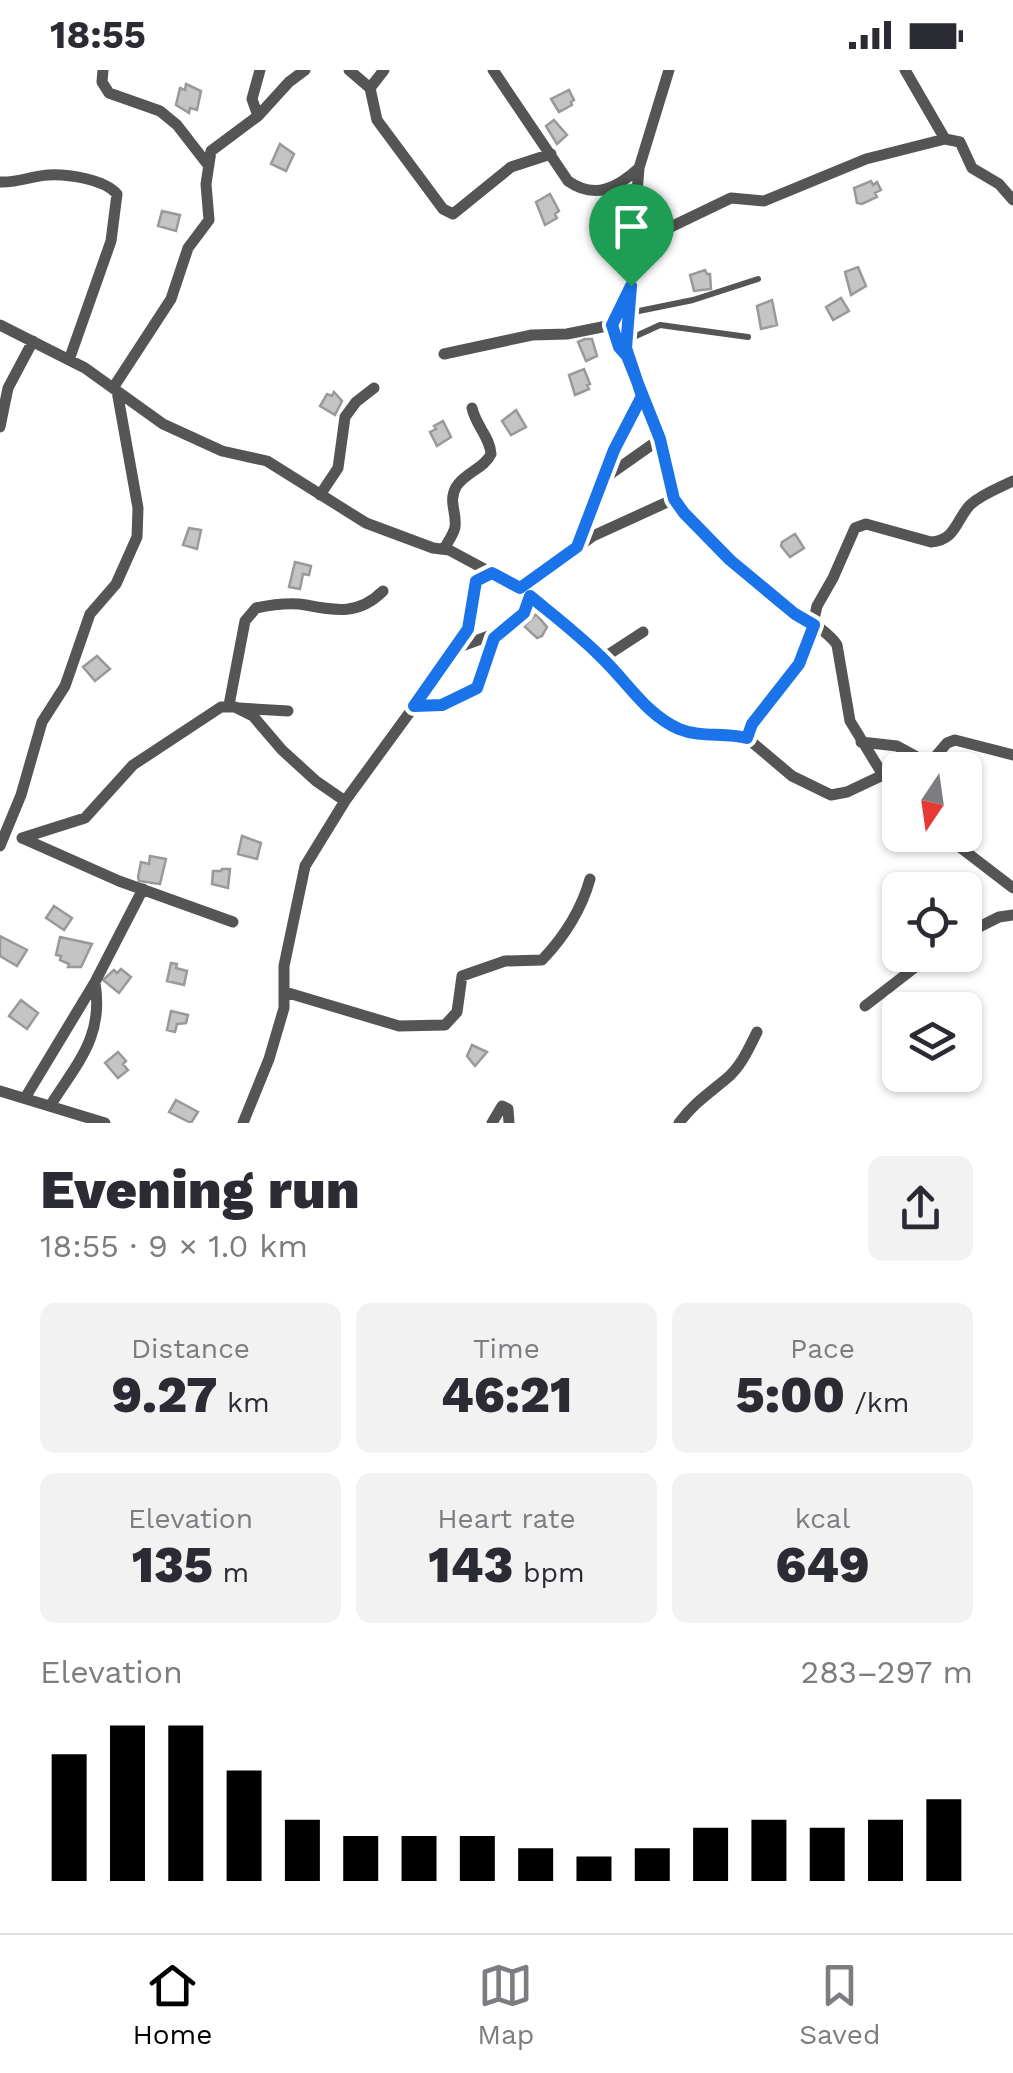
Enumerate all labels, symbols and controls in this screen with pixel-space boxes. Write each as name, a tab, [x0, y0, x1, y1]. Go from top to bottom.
text: 18:55	[50, 13, 146, 57]
pin	[589, 184, 674, 287]
icon: arrive	[604, 199, 659, 254]
north arrow	[882, 752, 982, 852]
map controls	[882, 752, 982, 1092]
button: locate	[882, 872, 982, 972]
button: layers	[882, 992, 982, 1092]
button: share	[868, 1156, 973, 1261]
text: Evening run	[40, 1157, 360, 1221]
text: 18:55 · 9 × 1.0 km	[40, 1227, 308, 1265]
text: Distance	[131, 1332, 250, 1365]
text: Time	[473, 1332, 540, 1365]
text: Pace	[790, 1332, 855, 1365]
text: 9.27	[111, 1365, 217, 1424]
text: 46:21	[441, 1365, 572, 1424]
text: 5:00	[736, 1365, 845, 1424]
text: km	[217, 1386, 270, 1419]
text: /km	[845, 1386, 909, 1419]
text: Elevation	[128, 1502, 253, 1535]
text: Heart rate	[437, 1502, 576, 1535]
text: kcal	[795, 1502, 850, 1535]
text: 135	[132, 1535, 213, 1594]
text: 143	[428, 1535, 513, 1594]
text: 649	[775, 1535, 870, 1594]
text: m	[213, 1556, 249, 1589]
text: bpm	[513, 1556, 585, 1589]
text: Elevation	[40, 1653, 183, 1691]
text: 283–297 m	[800, 1653, 973, 1691]
tab: Home	[132, 1958, 212, 2051]
tab: Map	[477, 1958, 534, 2051]
tab: Saved	[799, 1958, 881, 2051]

